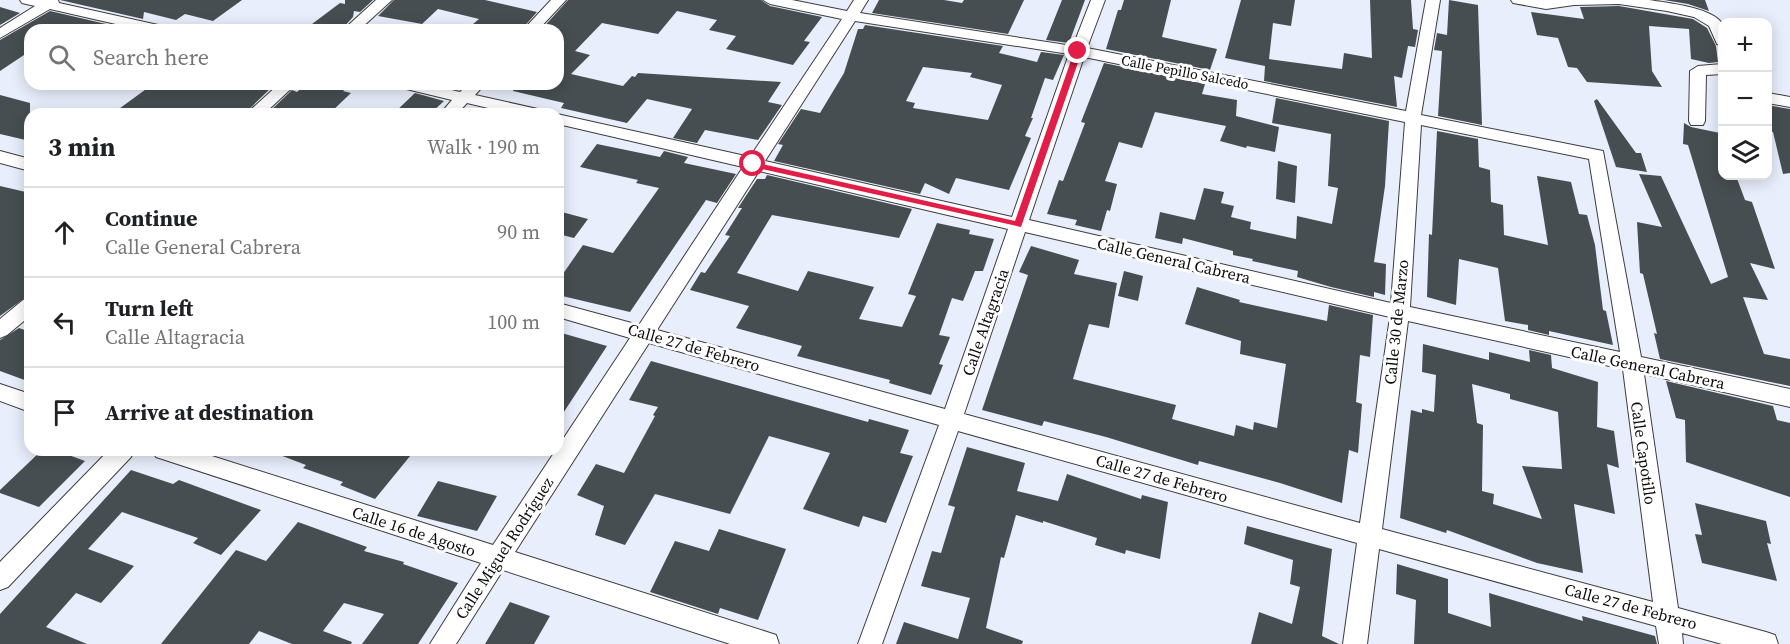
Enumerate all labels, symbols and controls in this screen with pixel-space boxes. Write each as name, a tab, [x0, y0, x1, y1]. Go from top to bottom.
map controls	[1718, 18, 1772, 180]
button: +	[1718, 18, 1772, 72]
search box	[24, 24, 564, 90]
route end	[1064, 37, 1090, 63]
icon: search	[45, 41, 78, 74]
text: Search here	[93, 42, 209, 72]
street label: Calle Pepillo Salcedo	[1120, 50, 1251, 94]
button: −	[1718, 72, 1772, 126]
button: layers	[1718, 126, 1772, 180]
text: 3 min	[48, 129, 115, 165]
text: Walk · 190 m	[427, 133, 540, 161]
route start	[739, 150, 765, 176]
text: Continue	[105, 203, 198, 233]
icon: ahead	[48, 216, 81, 249]
text: 90 m	[497, 218, 540, 246]
street label: Calle General Cabrera	[1095, 232, 1254, 289]
text: Calle General Cabrera	[105, 233, 301, 261]
street label: Calle 30 de Marzo	[1379, 258, 1414, 386]
street label: Calle Altagracia	[956, 265, 1014, 379]
text: Turn left	[105, 293, 193, 323]
icon: left	[48, 306, 81, 339]
text: 100 m	[487, 308, 540, 336]
street label: Calle 27 de Febrero	[625, 318, 763, 376]
text: Calle Altagracia	[105, 323, 245, 351]
street label: Calle General Cabrera	[1569, 340, 1728, 394]
icon: arrive	[48, 396, 81, 429]
text: Arrive at destination	[105, 397, 314, 427]
street label: Calle Capotillo	[1626, 400, 1662, 506]
street label: Calle 27 de Febrero	[1093, 449, 1231, 507]
street label: Calle Miguel Rodríguez	[450, 473, 558, 623]
street label: Calle 16 de Agosto	[349, 501, 479, 561]
street label: Calle 27 de Febrero	[1562, 578, 1700, 634]

